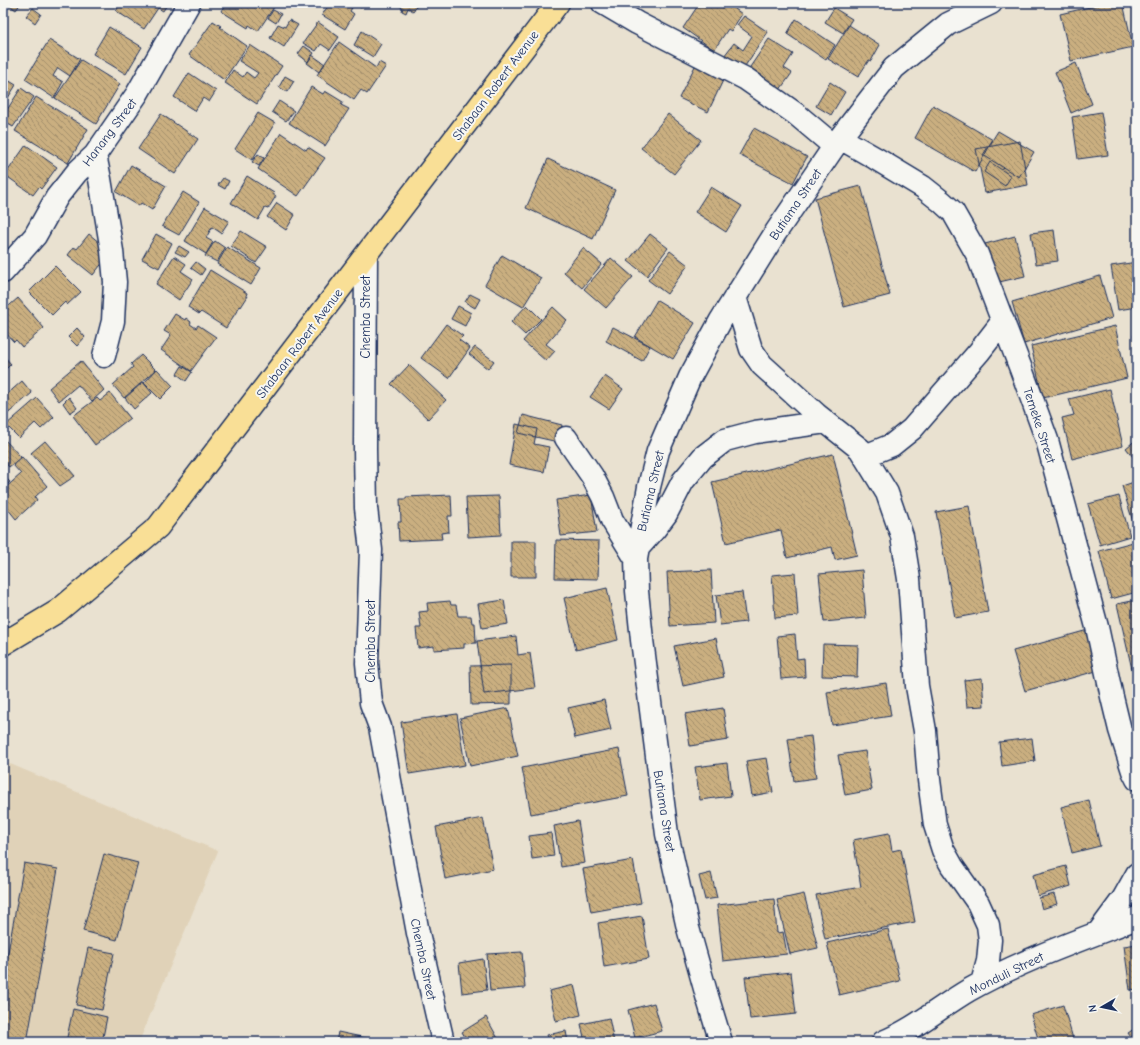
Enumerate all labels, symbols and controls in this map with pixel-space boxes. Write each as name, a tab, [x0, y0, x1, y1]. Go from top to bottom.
street label: Shabaan Robert Avenue	[449, 27, 542, 143]
street label: Hanang Street	[79, 94, 141, 169]
street label: Butiama Street	[766, 165, 825, 243]
street label: Chemba Street	[358, 274, 373, 358]
street label: Shabaan Robert Avenue	[253, 285, 346, 401]
street label: Temeke Street	[1020, 385, 1059, 466]
street label: Butiama Street	[634, 448, 667, 533]
street label: Chemba Street	[363, 598, 378, 682]
street label: Butiama Street	[651, 769, 679, 854]
street label: Chemba Street	[408, 917, 440, 1002]
street label: Monduli Street	[966, 948, 1047, 998]
north arrow	[1082, 987, 1122, 1027]
text: N	[1086, 1004, 1100, 1013]

